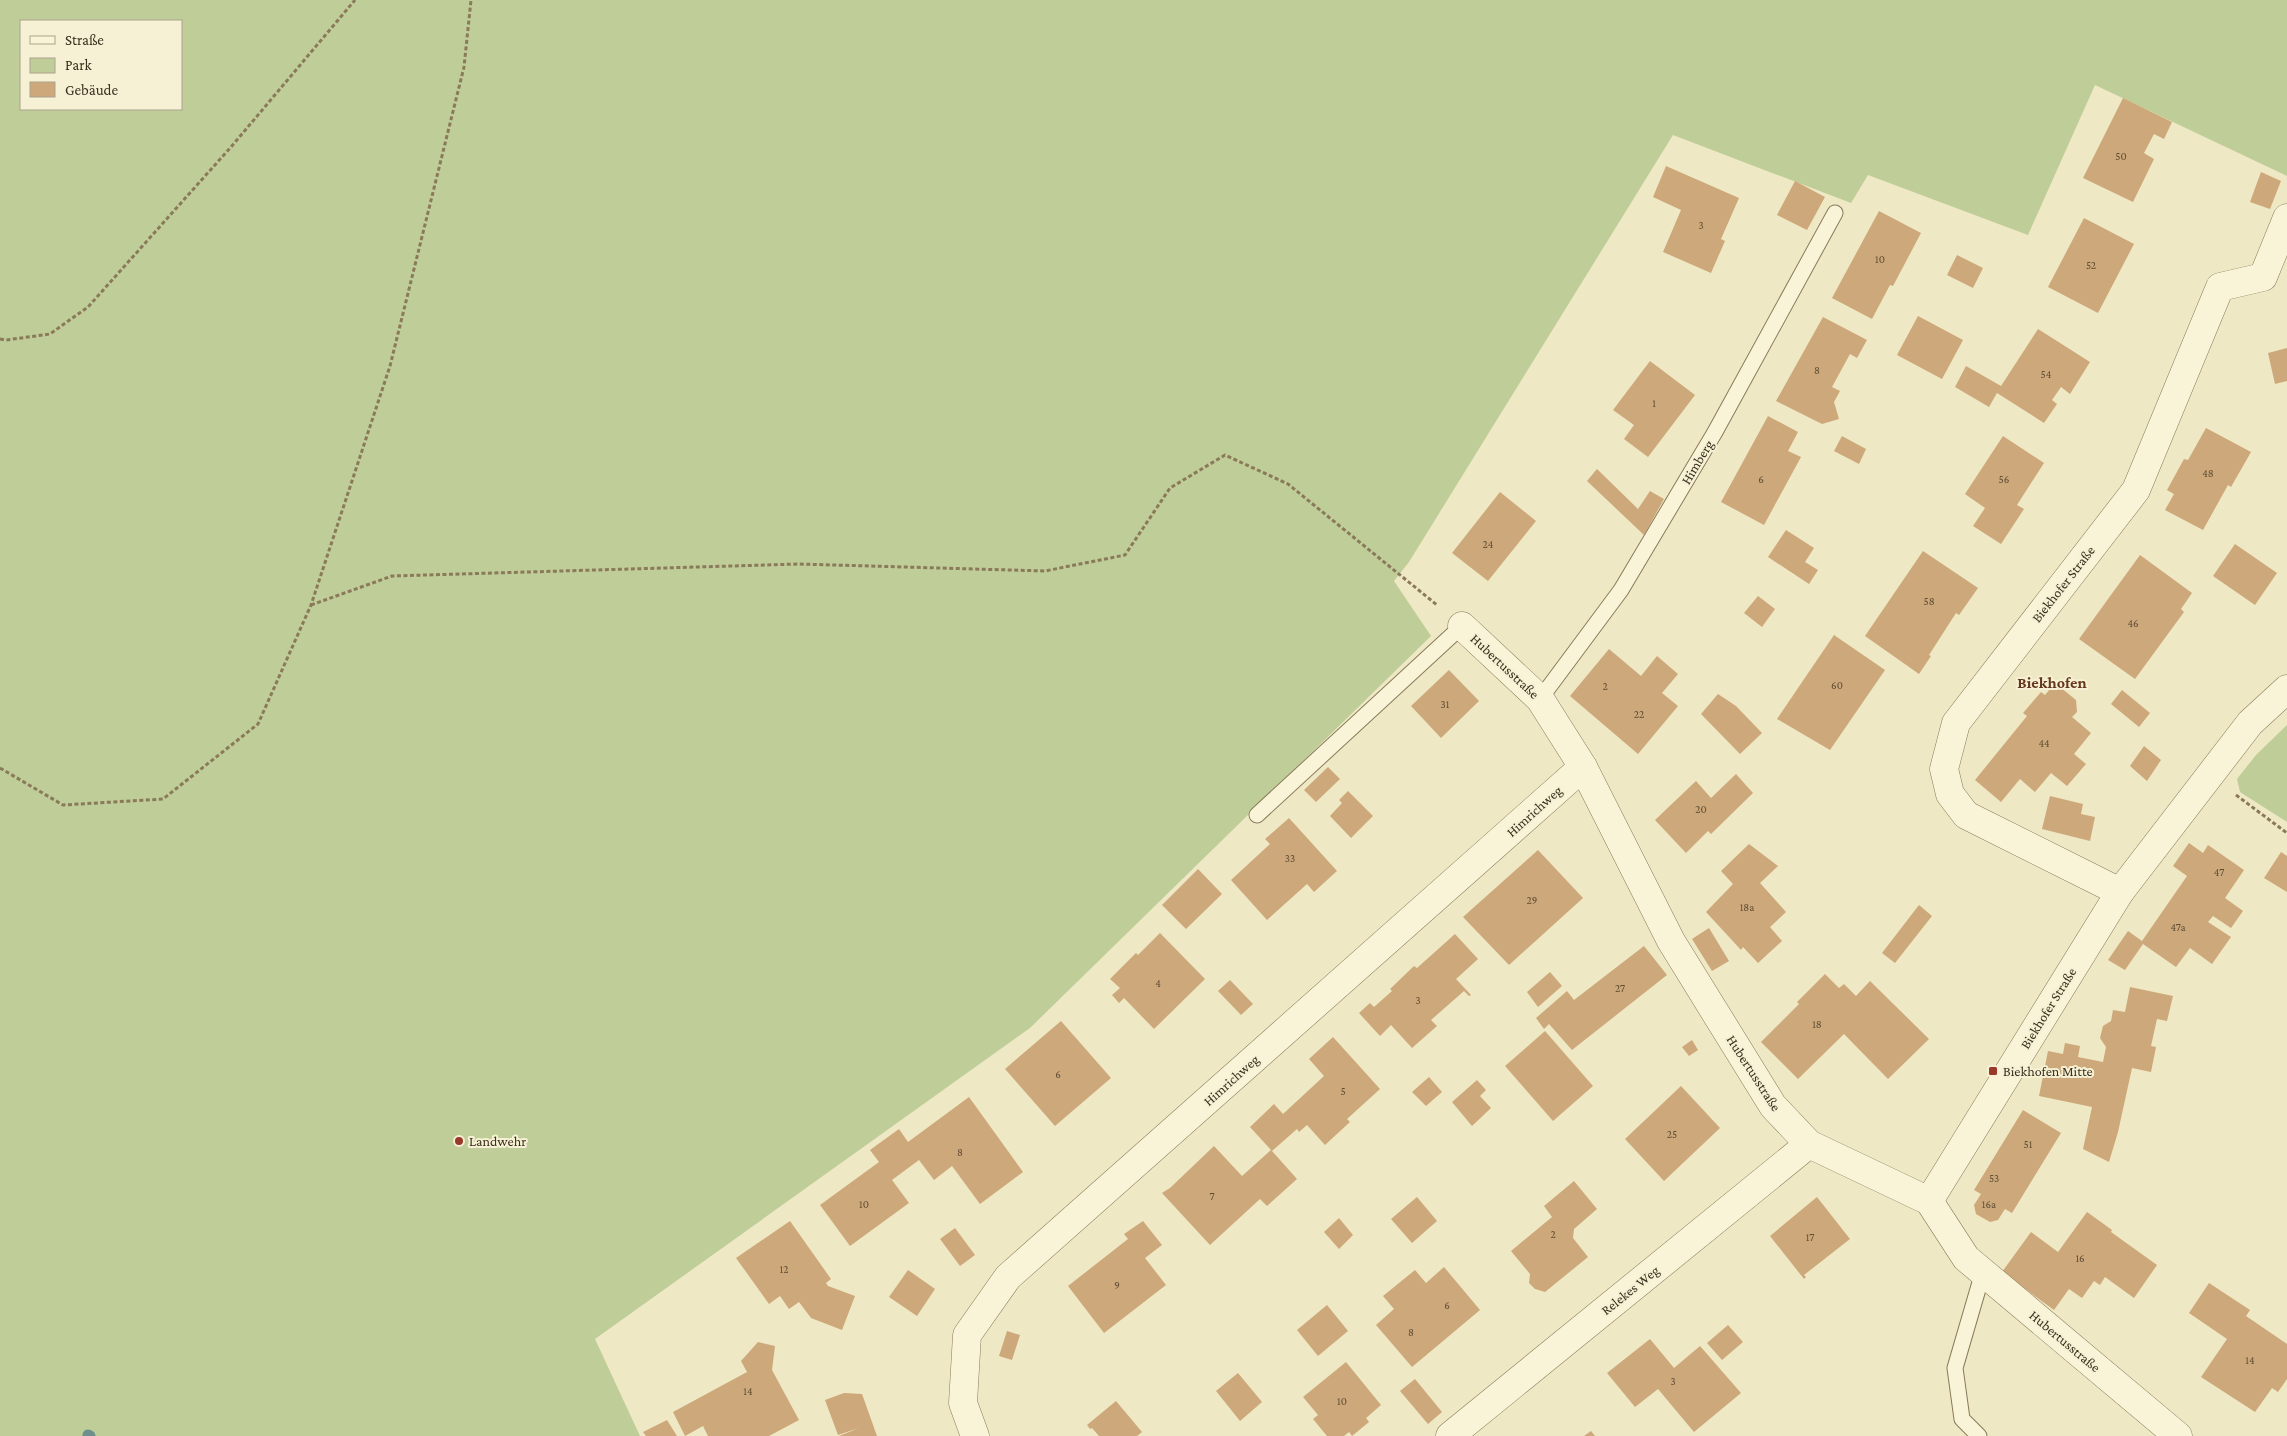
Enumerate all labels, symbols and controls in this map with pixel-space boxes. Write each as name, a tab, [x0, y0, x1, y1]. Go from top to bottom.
legend	[20, 20, 182, 110]
text: Straße	[65, 32, 104, 48]
text: Park	[65, 57, 92, 73]
text: Gebäude	[65, 82, 119, 98]
house number: 50	[2115, 150, 2127, 162]
house number: 3	[1698, 219, 1704, 231]
house number: 10	[1875, 253, 1885, 265]
house number: 52	[2086, 259, 2096, 271]
house number: 8	[1814, 364, 1820, 376]
house number: 54	[2041, 368, 2052, 380]
house number: 1	[1652, 397, 1656, 409]
street label: Himberg	[1678, 437, 1717, 487]
house number: 48	[2202, 467, 2214, 479]
house number: 6	[1758, 473, 1764, 485]
house number: 56	[1999, 473, 2009, 485]
house number: 24	[1483, 538, 1494, 550]
street label: Biekhofer Straße	[2028, 543, 2098, 625]
house number: 58	[1923, 595, 1935, 607]
house number: 46	[2127, 617, 2139, 629]
street label: Hubertusstraße	[1467, 630, 1543, 702]
district label: Biekhofen	[2017, 674, 2087, 691]
house number: 60	[1831, 679, 1843, 691]
house number: 2	[1602, 680, 1608, 692]
house number: 31	[1441, 698, 1450, 710]
house number: 22	[1634, 708, 1644, 720]
house number: 44	[2038, 737, 2050, 749]
street label: Himrichweg	[1503, 782, 1565, 840]
house number: 20	[1695, 803, 1707, 815]
house number: 33	[1285, 852, 1295, 864]
house number: 47	[2214, 866, 2224, 878]
house number: 29	[1527, 894, 1537, 906]
house number: 18a	[1740, 901, 1754, 913]
house number: 47a	[2170, 921, 2186, 933]
street label: Biekhofer Straße	[2017, 964, 2079, 1052]
house number: 4	[1155, 977, 1161, 989]
house number: 27	[1615, 982, 1625, 994]
house number: 3	[1415, 994, 1421, 1006]
house number: 18	[1812, 1018, 1822, 1030]
street label: Hubertusstraße	[1723, 1032, 1785, 1114]
street label: Himrichweg	[1200, 1051, 1262, 1109]
place label: Biekhofen Mitte	[2003, 1063, 2093, 1079]
marker: Biekhofen Mitte	[1987, 1065, 1999, 1077]
house number: 6	[1055, 1068, 1061, 1080]
house number: 5	[1340, 1085, 1346, 1097]
house number: 25	[1667, 1128, 1677, 1140]
place label: Landwehr	[469, 1133, 526, 1149]
marker: Landwehr	[453, 1135, 465, 1147]
house number: 51	[2024, 1138, 2033, 1150]
house number: 8	[957, 1146, 963, 1158]
house number: 53	[1989, 1172, 1999, 1184]
house number: 7	[1209, 1190, 1215, 1202]
house number: 10	[859, 1198, 869, 1210]
house number: 16a	[1982, 1198, 1996, 1210]
house number: 2	[1550, 1228, 1556, 1240]
house number: 17	[1806, 1231, 1814, 1243]
house number: 16	[2075, 1252, 2085, 1264]
street label: Relekes Weg	[1598, 1262, 1662, 1318]
house number: 12	[780, 1263, 788, 1275]
house number: 9	[1114, 1279, 1120, 1291]
house number: 6	[1444, 1299, 1450, 1311]
street label: Hubertusstraße	[2026, 1307, 2104, 1375]
house number: 8	[1408, 1326, 1414, 1338]
house number: 14	[2245, 1354, 2255, 1366]
house number: 3	[1670, 1375, 1676, 1387]
house number: 14	[743, 1385, 753, 1397]
house number: 10	[1337, 1395, 1347, 1407]

